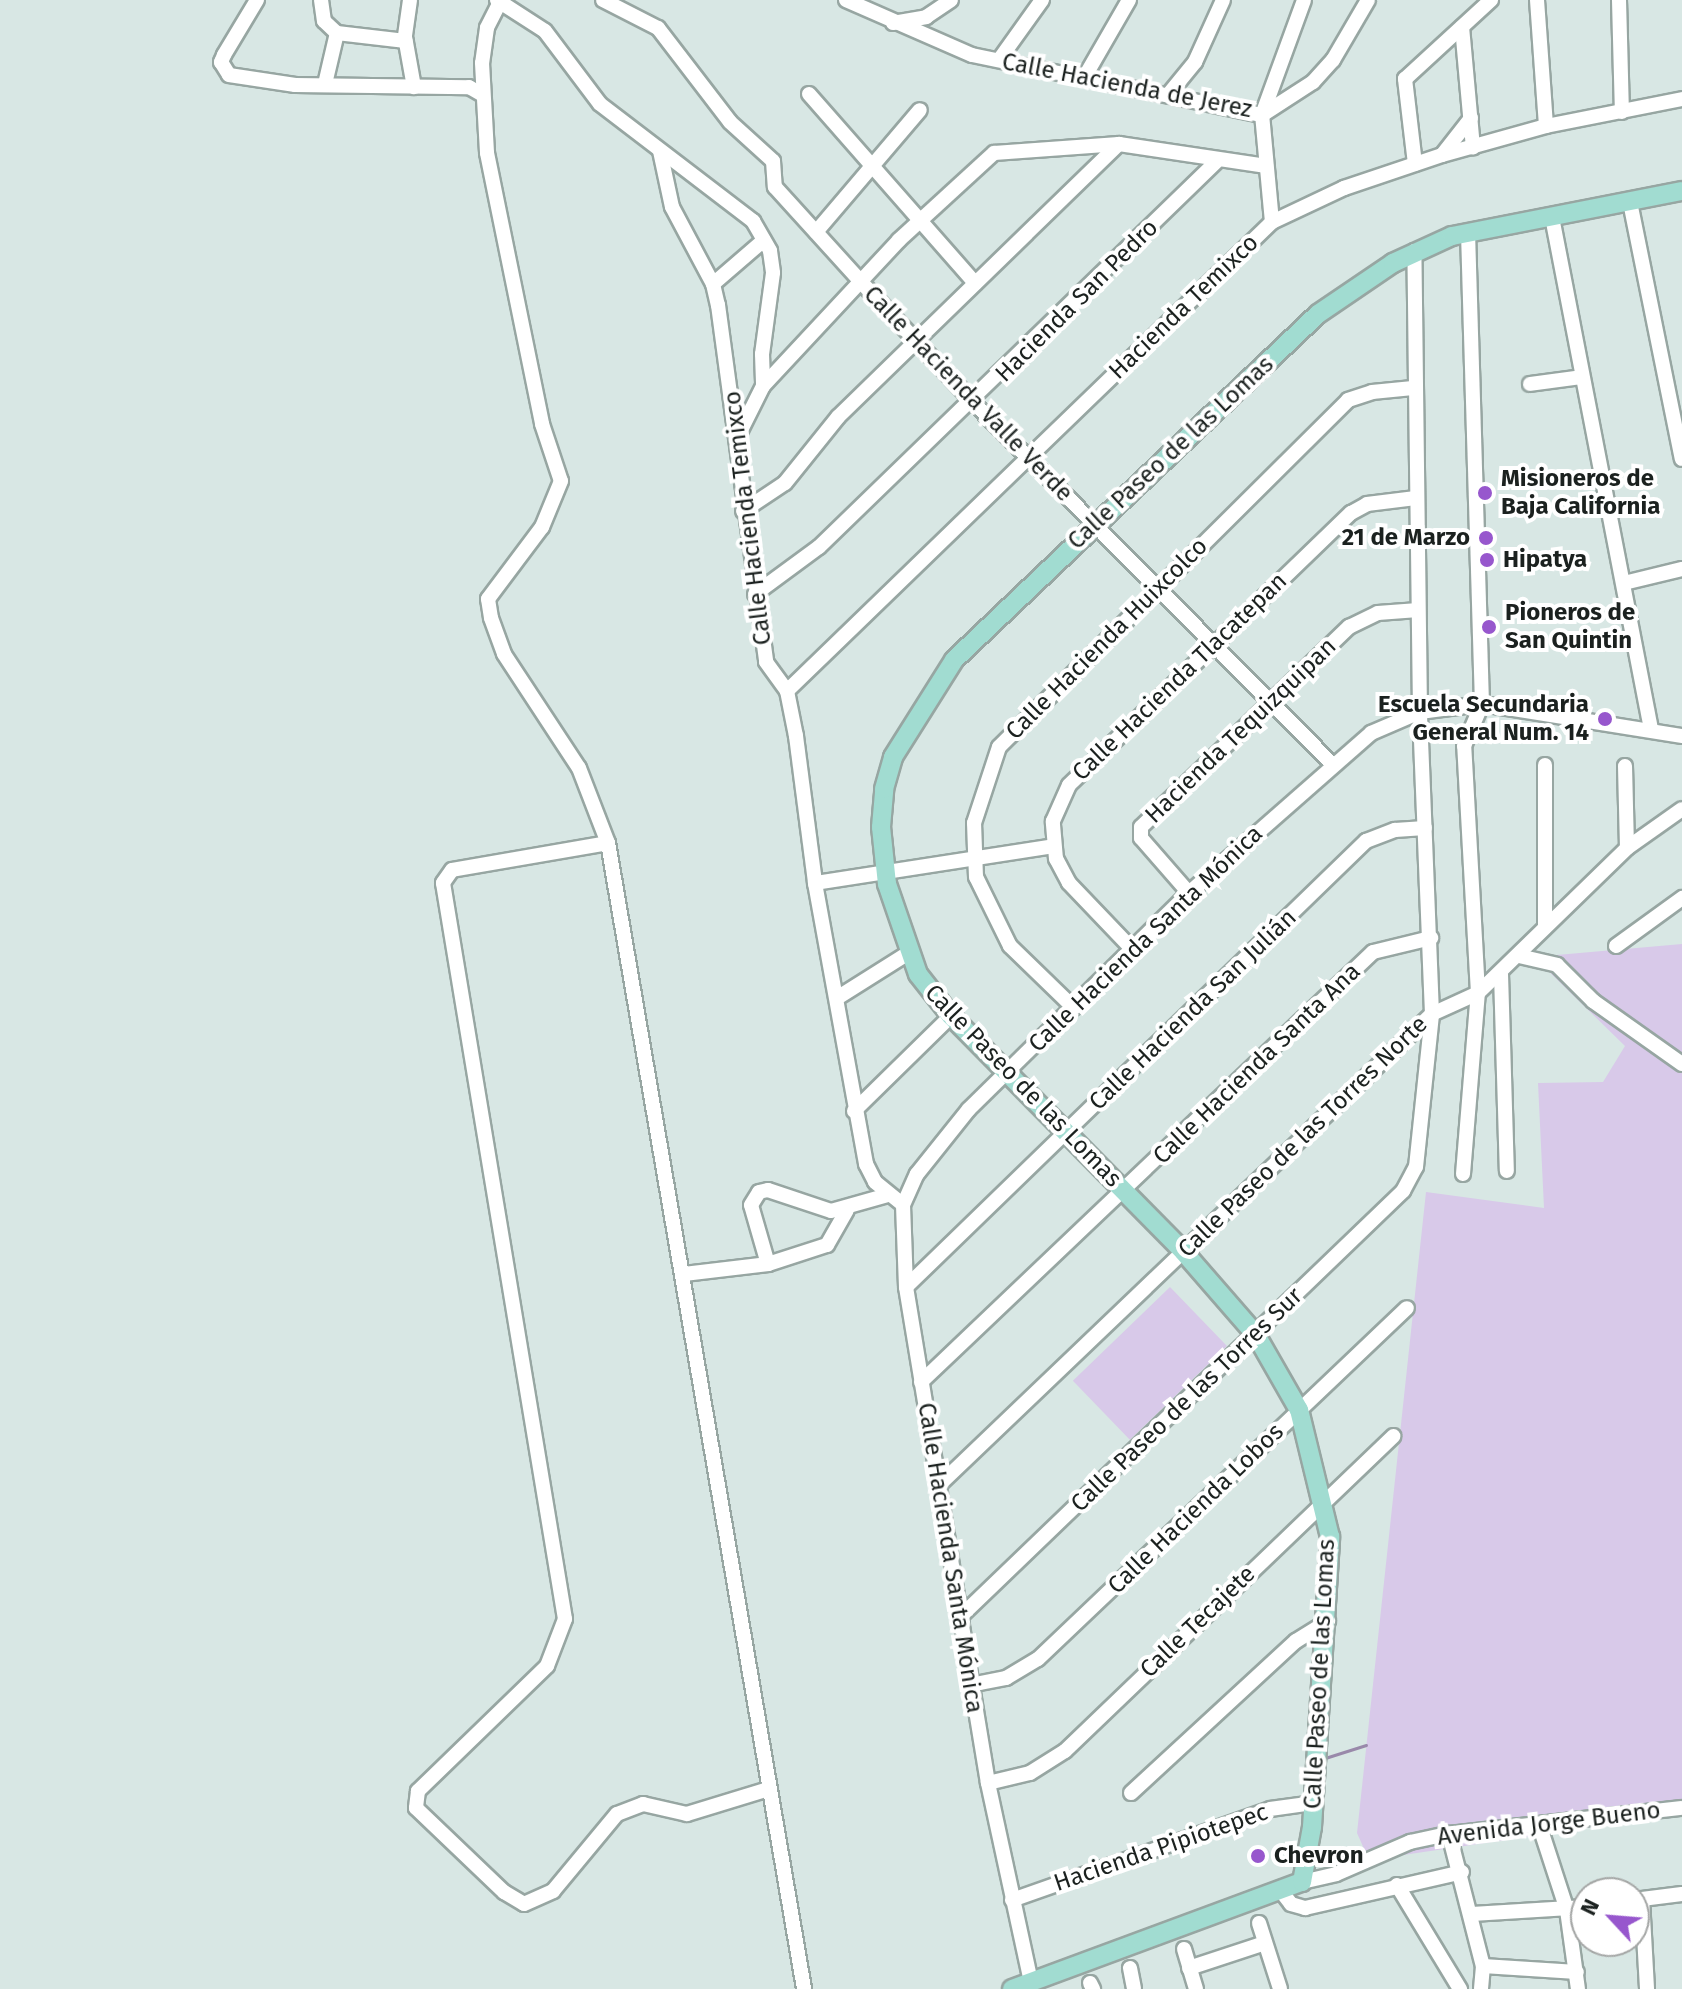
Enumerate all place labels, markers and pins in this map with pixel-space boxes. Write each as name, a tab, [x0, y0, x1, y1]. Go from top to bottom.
place label: Misioneros de Baja California	[1501, 465, 1660, 521]
marker: Misioneros de Baja California	[1476, 484, 1494, 502]
place label: 21 de Marzo	[1342, 524, 1470, 552]
marker: 21 de Marzo	[1477, 529, 1495, 547]
place label: Hipatya	[1503, 546, 1587, 574]
marker: Hipatya	[1478, 551, 1496, 569]
place label: Pioneros de San Quintin	[1505, 599, 1635, 655]
marker: Pioneros de San Quintin	[1480, 618, 1498, 636]
place label: Escuela Secundaria General Num. 14	[1378, 691, 1589, 747]
marker: Escuela Secundaria General Num. 14	[1596, 710, 1614, 728]
place label: Chevron	[1274, 1842, 1364, 1870]
marker: Chevron	[1249, 1847, 1267, 1865]

